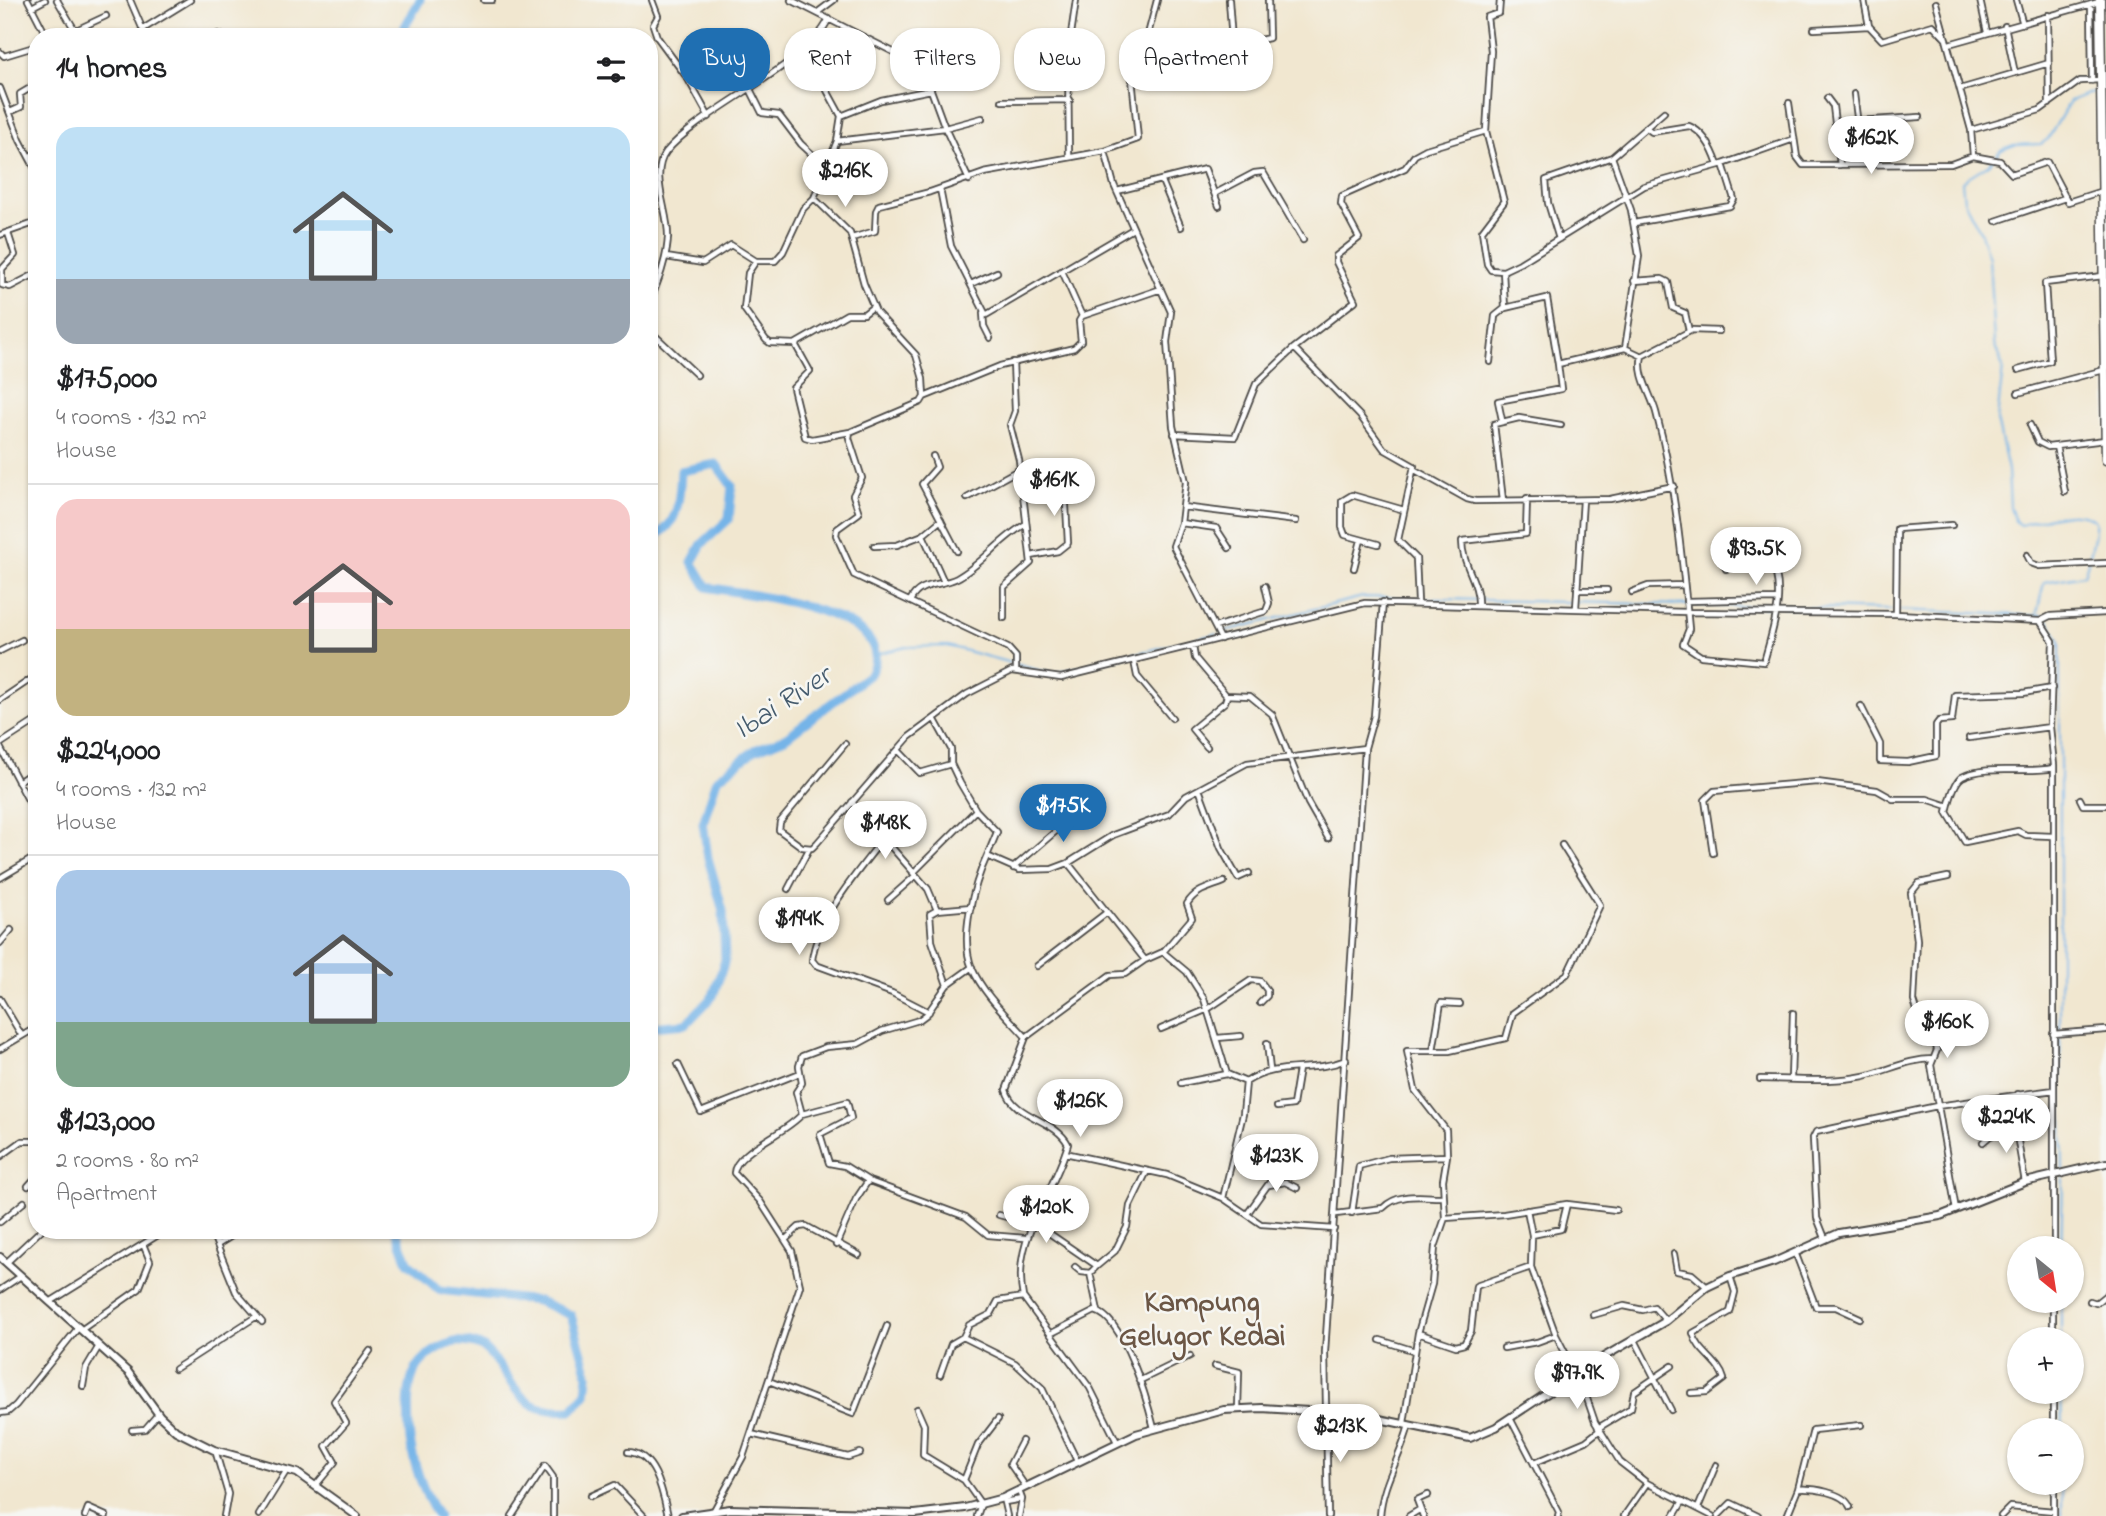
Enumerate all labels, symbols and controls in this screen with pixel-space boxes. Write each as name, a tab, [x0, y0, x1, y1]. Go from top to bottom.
chip: Buy	[679, 28, 770, 91]
chip: Rent	[784, 28, 876, 91]
chip: Filters	[890, 28, 1000, 91]
chip: New	[1014, 28, 1105, 91]
chip: Apartment	[1119, 28, 1273, 91]
text: 14 homes	[56, 48, 167, 92]
icon: filters	[592, 51, 630, 89]
pin: $162K	[1822, 116, 1920, 176]
text: $162K	[1844, 122, 1898, 155]
pin: $216K	[796, 150, 894, 209]
text: $216K	[818, 155, 872, 188]
icon: home	[280, 173, 406, 299]
text: $175,000	[56, 358, 157, 402]
text: 4 rooms · 132 m²	[56, 402, 207, 435]
text: House	[56, 435, 116, 468]
pin: $161K	[1005, 458, 1103, 518]
text: $161K	[1029, 464, 1079, 497]
pin: $93.5K	[1699, 528, 1813, 587]
text: $93.5K	[1726, 533, 1786, 566]
icon: home	[280, 545, 406, 671]
water label: Ibai River	[725, 654, 844, 752]
text: $224,000	[56, 730, 160, 774]
text: 4 rooms · 132 m²	[56, 774, 207, 807]
pin: $175K	[1014, 784, 1112, 844]
text: $175K	[1035, 790, 1091, 823]
pin: $148K	[836, 802, 934, 861]
text: House	[56, 807, 116, 840]
text: $148K	[860, 807, 910, 840]
pin: $194K	[750, 898, 848, 957]
text: $194K	[775, 903, 823, 936]
icon: home	[280, 916, 406, 1042]
pin: $160K	[1898, 1000, 1996, 1060]
text: $160K	[1921, 1006, 1973, 1039]
pin: $126K	[1031, 1080, 1129, 1139]
text: $126K	[1053, 1085, 1107, 1118]
pin: $224K	[1957, 1096, 2055, 1155]
text: $123,000	[56, 1101, 155, 1145]
text: $224K	[1977, 1101, 2035, 1134]
pin: $123K	[1227, 1134, 1325, 1194]
text: $123K	[1249, 1140, 1303, 1173]
text: 2 rooms · 80 m²	[56, 1145, 199, 1178]
text: Apartment	[56, 1178, 157, 1211]
pin: $120K	[997, 1186, 1095, 1245]
text: $120K	[1019, 1191, 1073, 1224]
north arrow	[2007, 1236, 2084, 1312]
map controls	[2007, 1236, 2084, 1495]
district label: Kampung Gelugor Kedai	[1119, 1282, 1285, 1361]
button: +	[2007, 1327, 2084, 1404]
pin: $97.9K	[1520, 1352, 1634, 1411]
text: $97.9K	[1550, 1357, 1604, 1390]
pin: $213K	[1291, 1404, 1389, 1464]
text: $213K	[1313, 1410, 1367, 1443]
button: −	[2007, 1418, 2084, 1495]

